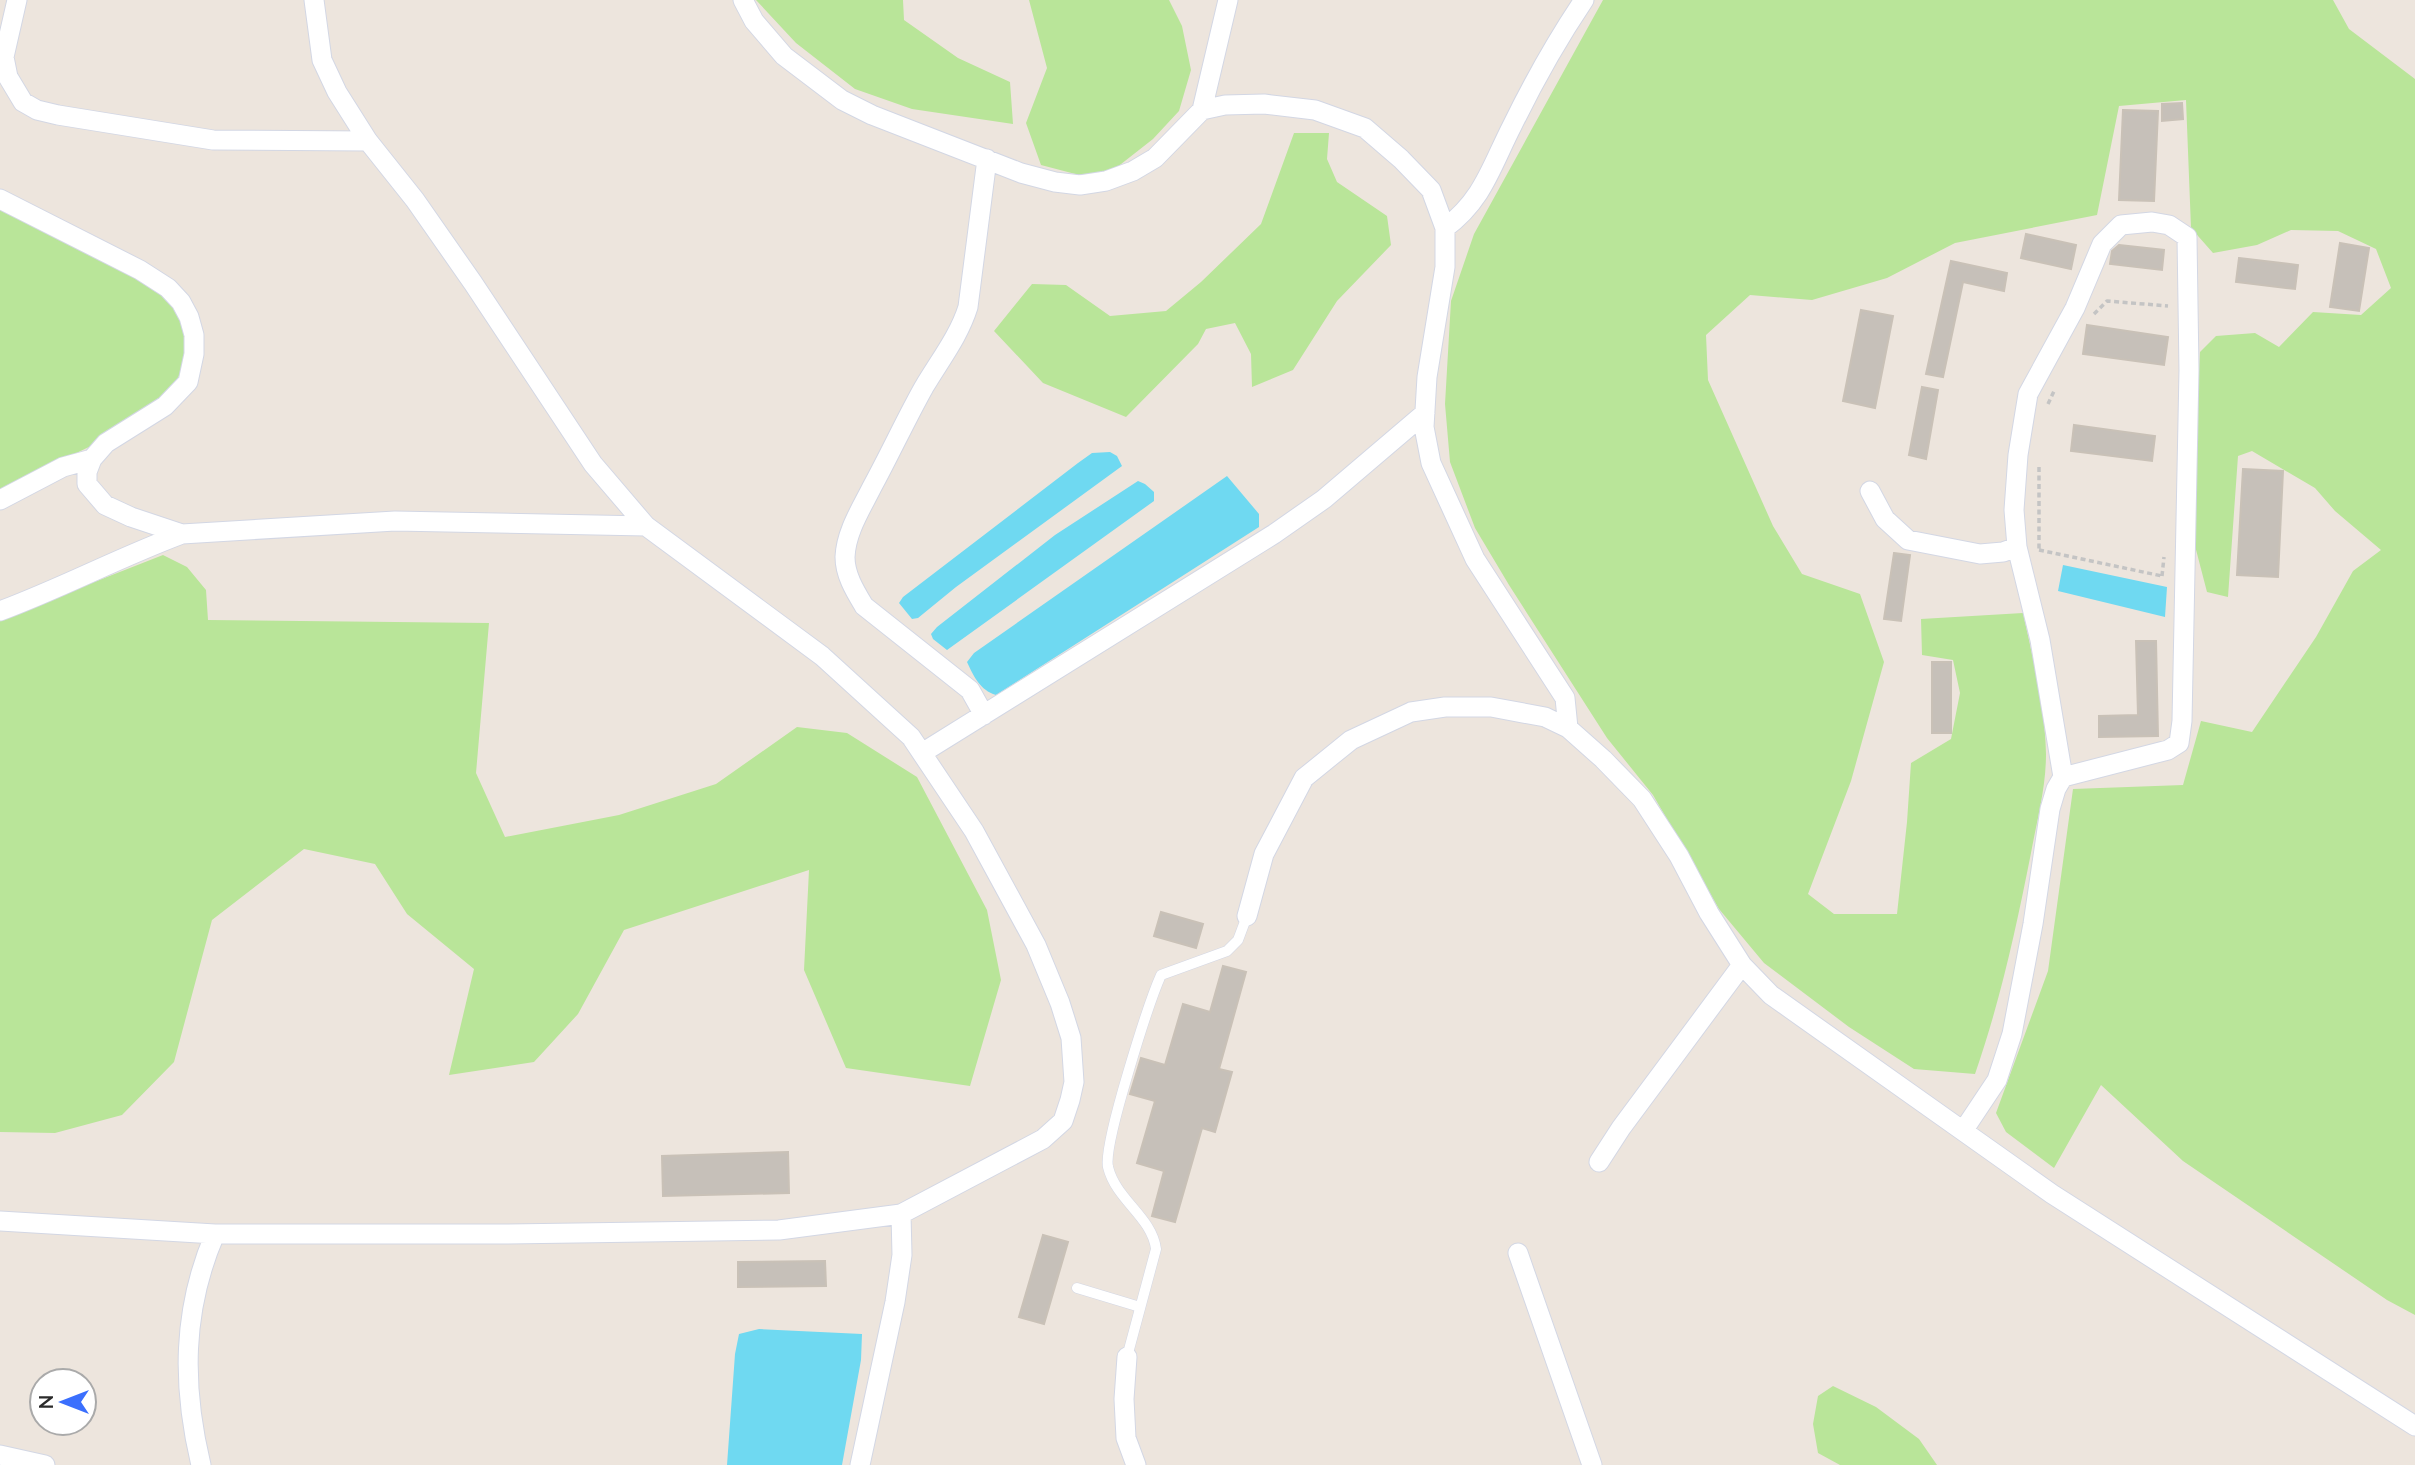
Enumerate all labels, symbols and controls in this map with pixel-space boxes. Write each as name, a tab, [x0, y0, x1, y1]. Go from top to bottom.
north arrow	[28, 1367, 98, 1437]
text: N	[34, 1395, 57, 1409]

